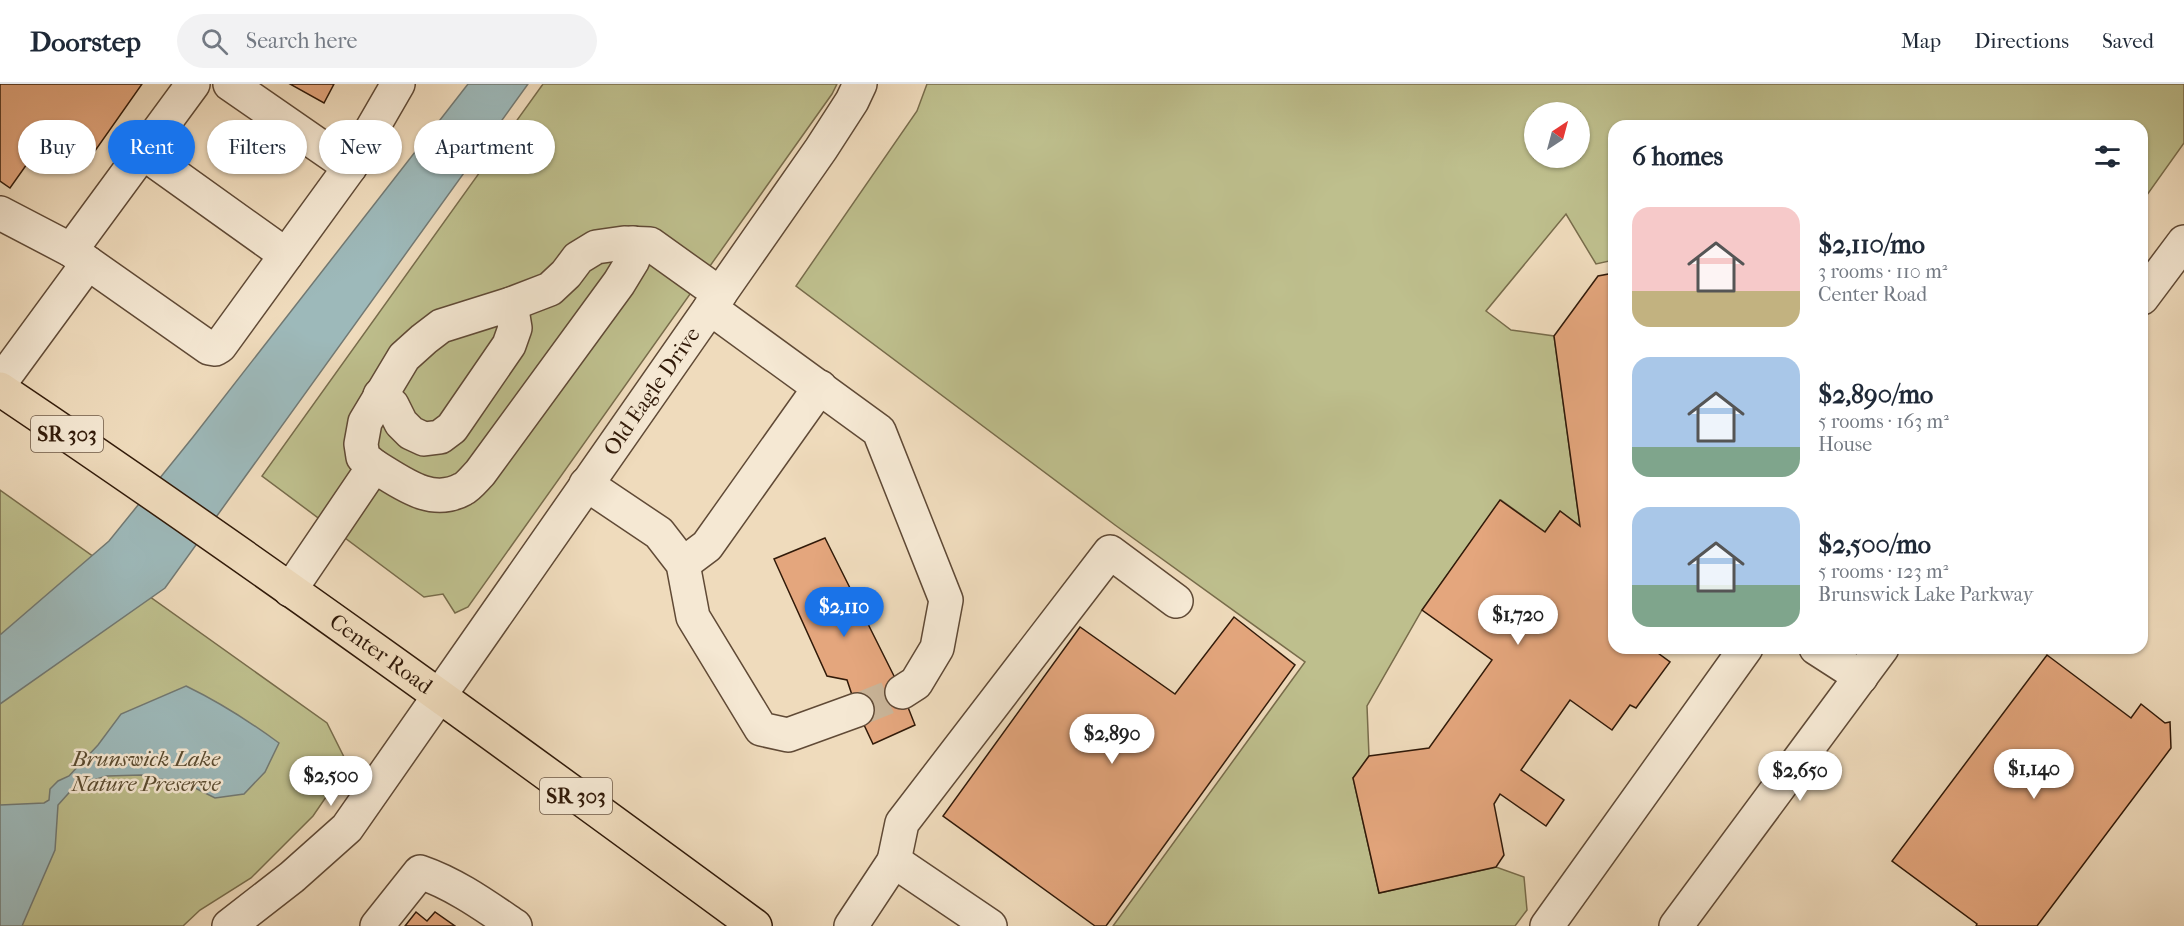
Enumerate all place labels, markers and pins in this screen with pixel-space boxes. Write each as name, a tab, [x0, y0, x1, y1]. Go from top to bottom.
pin: $2,110	[795, 587, 893, 638]
pin: $1,720	[1469, 595, 1567, 646]
pin: $2,890	[1063, 714, 1161, 765]
pin: $1,140	[1985, 749, 2083, 800]
pin: $2,650	[1751, 751, 1849, 802]
pin: $2,500	[282, 756, 380, 807]

